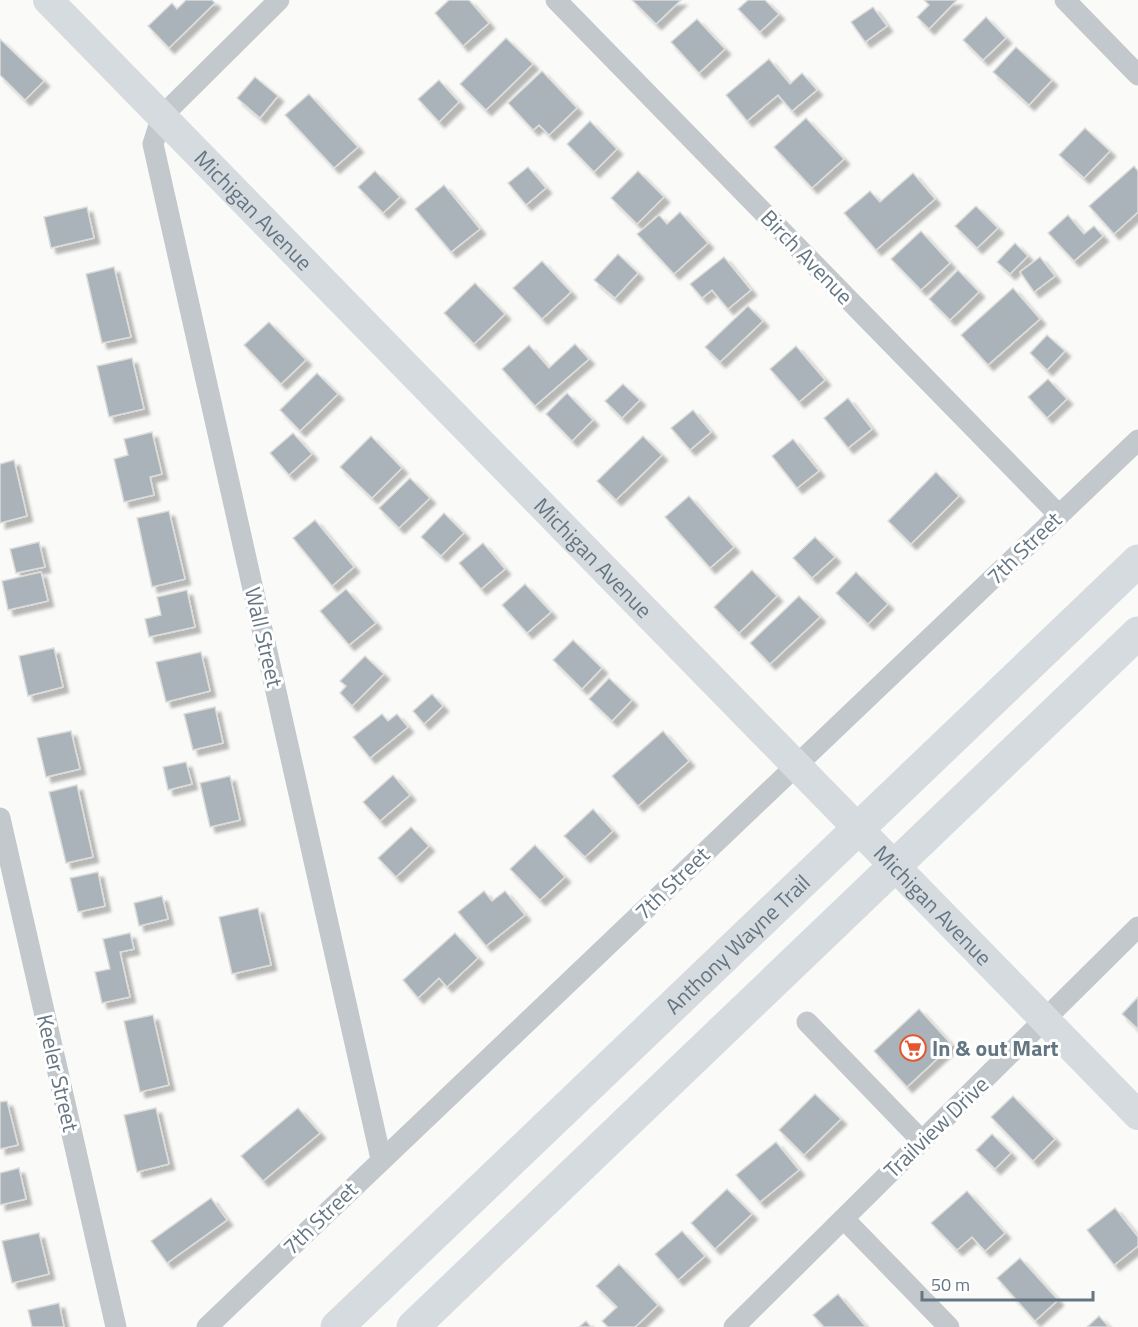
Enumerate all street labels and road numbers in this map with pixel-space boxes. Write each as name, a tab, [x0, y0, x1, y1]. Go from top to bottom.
street label: Michigan Avenue	[186, 142, 321, 278]
street label: Birch Avenue	[753, 202, 861, 312]
street label: Michigan Avenue	[526, 490, 660, 626]
street label: 7th Street	[979, 503, 1070, 593]
street label: Wall Street	[236, 584, 292, 691]
street label: Michigan Avenue	[866, 837, 1000, 973]
street label: 7th Street	[627, 838, 718, 928]
street label: Anthony Wayne Trail	[657, 866, 818, 1022]
street label: Keeler Street	[28, 1011, 88, 1135]
street label: Trailview Drive	[876, 1068, 996, 1186]
street label: 7th Street	[275, 1173, 366, 1263]

